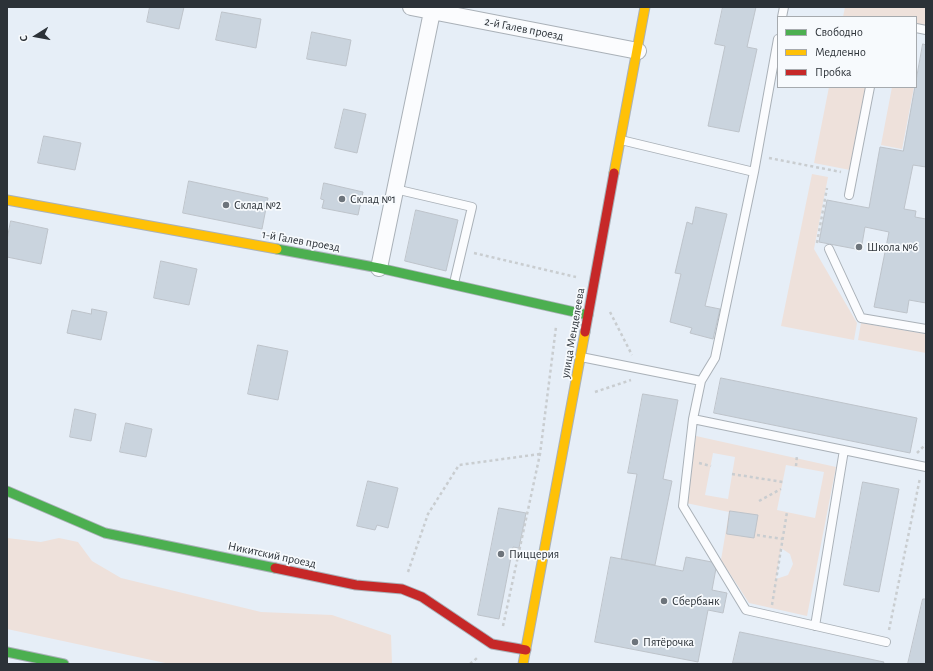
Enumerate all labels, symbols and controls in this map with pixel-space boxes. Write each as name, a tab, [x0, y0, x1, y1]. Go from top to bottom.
street label: 2-й Галев проезд	[483, 14, 565, 44]
north arrow	[16, 16, 56, 56]
legend	[777, 16, 917, 88]
text: Свободно	[815, 26, 863, 38]
text: С	[18, 34, 30, 42]
text: Медленно	[815, 46, 866, 58]
text: Пробка	[815, 66, 852, 78]
place label: Склад №1	[350, 192, 396, 206]
marker: Склад №1	[337, 194, 347, 204]
place label: Склад №2	[234, 198, 281, 212]
marker: Склад №2	[221, 200, 231, 210]
street label: 1-й Галев проезд	[261, 227, 341, 255]
place label: Школа №6	[867, 240, 918, 254]
marker: Школа №6	[854, 242, 864, 252]
street label: улица Менделеева	[558, 287, 588, 379]
street label: Никитский проезд	[227, 539, 317, 571]
place label: Пиццерия	[509, 547, 559, 561]
marker: Пиццерия	[496, 549, 506, 559]
place label: Сбербанк	[672, 594, 720, 608]
marker: Сбербанк	[659, 596, 669, 606]
place label: Пятёрочка	[643, 635, 694, 649]
marker: Пятёрочка	[630, 637, 640, 647]

